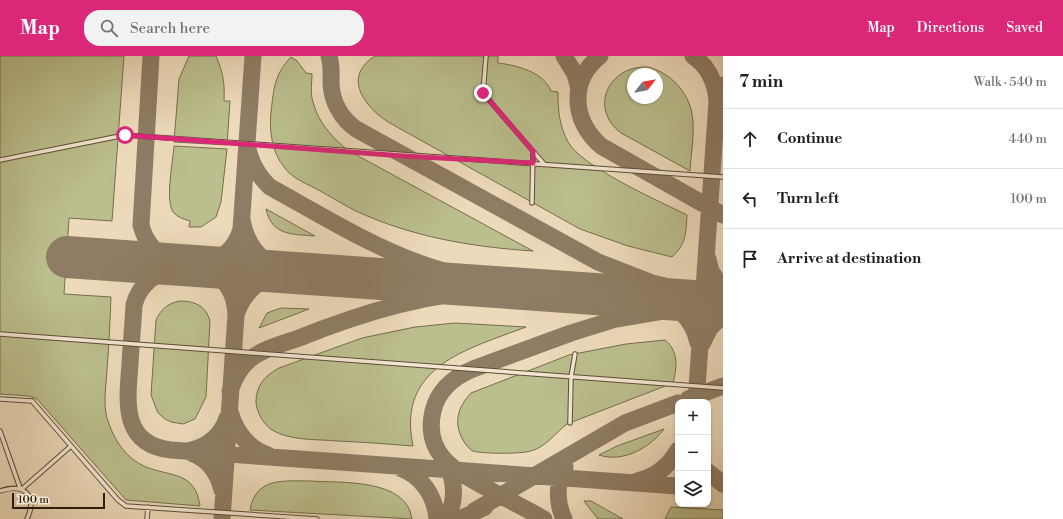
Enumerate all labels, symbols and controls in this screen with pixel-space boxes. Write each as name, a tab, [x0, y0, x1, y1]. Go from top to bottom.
search box	[84, 10, 364, 46]
text: Map	[20, 16, 60, 40]
icon: search	[98, 17, 120, 39]
text: Search here	[130, 19, 210, 38]
text: Map	[867, 19, 895, 37]
text: Directions	[917, 19, 984, 37]
text: Saved	[1006, 19, 1043, 37]
north arrow	[627, 68, 663, 104]
text: 7 min	[739, 71, 783, 93]
text: Walk · 540 m	[973, 74, 1047, 90]
route end	[474, 84, 492, 102]
route start	[116, 126, 134, 144]
icon: ahead	[739, 128, 761, 150]
text: Continue	[777, 129, 842, 148]
text: 440 m	[1009, 131, 1047, 147]
icon: left	[739, 188, 761, 210]
text: Turn left	[777, 189, 839, 208]
text: 100 m	[1011, 191, 1047, 207]
icon: arrive	[739, 248, 761, 270]
text: Arrive at destination	[777, 249, 921, 268]
map controls	[675, 399, 711, 507]
button: +	[675, 399, 711, 435]
button: −	[675, 435, 711, 471]
button: layers	[675, 471, 711, 507]
scale bar	[12, 491, 105, 510]
text: 100 m	[18, 493, 49, 507]

